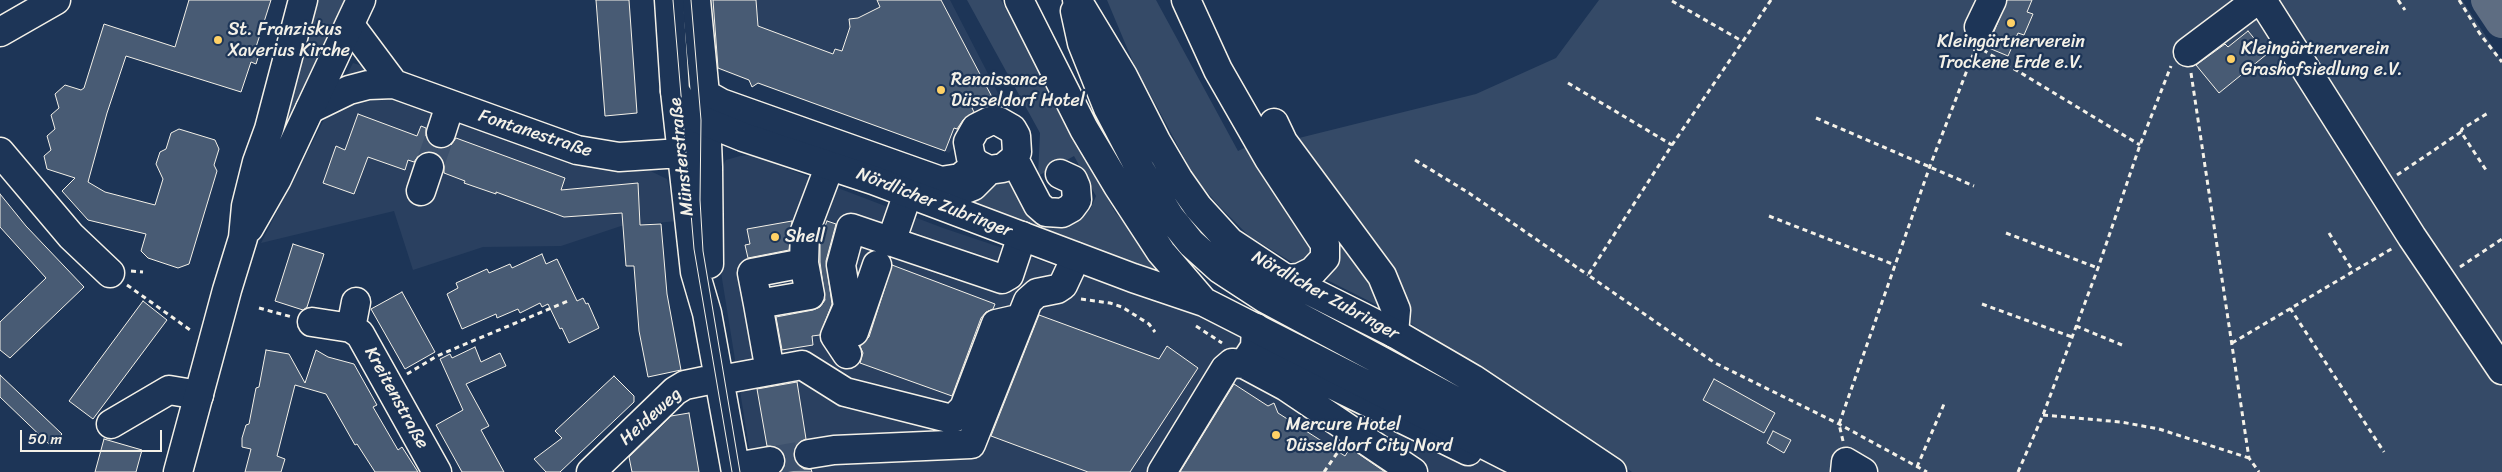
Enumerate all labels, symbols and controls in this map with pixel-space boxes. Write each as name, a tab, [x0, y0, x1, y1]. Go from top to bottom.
marker: Kleingärtnerverein Trockene Erde e.V.	[2005, 17, 2017, 29]
place label: St. Franziskus Xaverius Kirche	[228, 19, 350, 62]
place label: Kleingärtnerverein Trockene Erde e.V.	[1937, 31, 2085, 74]
marker: St. Franziskus Xaverius Kirche	[212, 34, 224, 46]
place label: Kleingärtnerverein Grashofsiedlung e.V.	[2241, 38, 2403, 80]
marker: Kleingärtnerverein Grashofsiedlung e.V.	[2225, 53, 2237, 65]
place label: Renaissance Düsseldorf Hotel	[951, 69, 1085, 112]
marker: Renaissance Düsseldorf Hotel	[935, 84, 947, 96]
street label: Münsterstraße	[665, 97, 699, 217]
street label: Fontanestraße	[475, 105, 595, 163]
street label: Nördlicher Zubringer	[853, 163, 1015, 243]
place label: Shell	[785, 226, 825, 248]
marker: Shell	[769, 231, 781, 243]
street label: Nördlicher Zubringer	[1248, 247, 1402, 345]
street label: Kreitenstraße	[359, 343, 433, 453]
street label: Heideweg	[616, 384, 686, 450]
place label: Mercure Hotel Düsseldorf City Nord	[1286, 414, 1452, 456]
scale bar	[22, 420, 165, 452]
text: 50 m	[28, 426, 62, 452]
marker: Mercure Hotel Düsseldorf City Nord	[1270, 429, 1282, 441]

